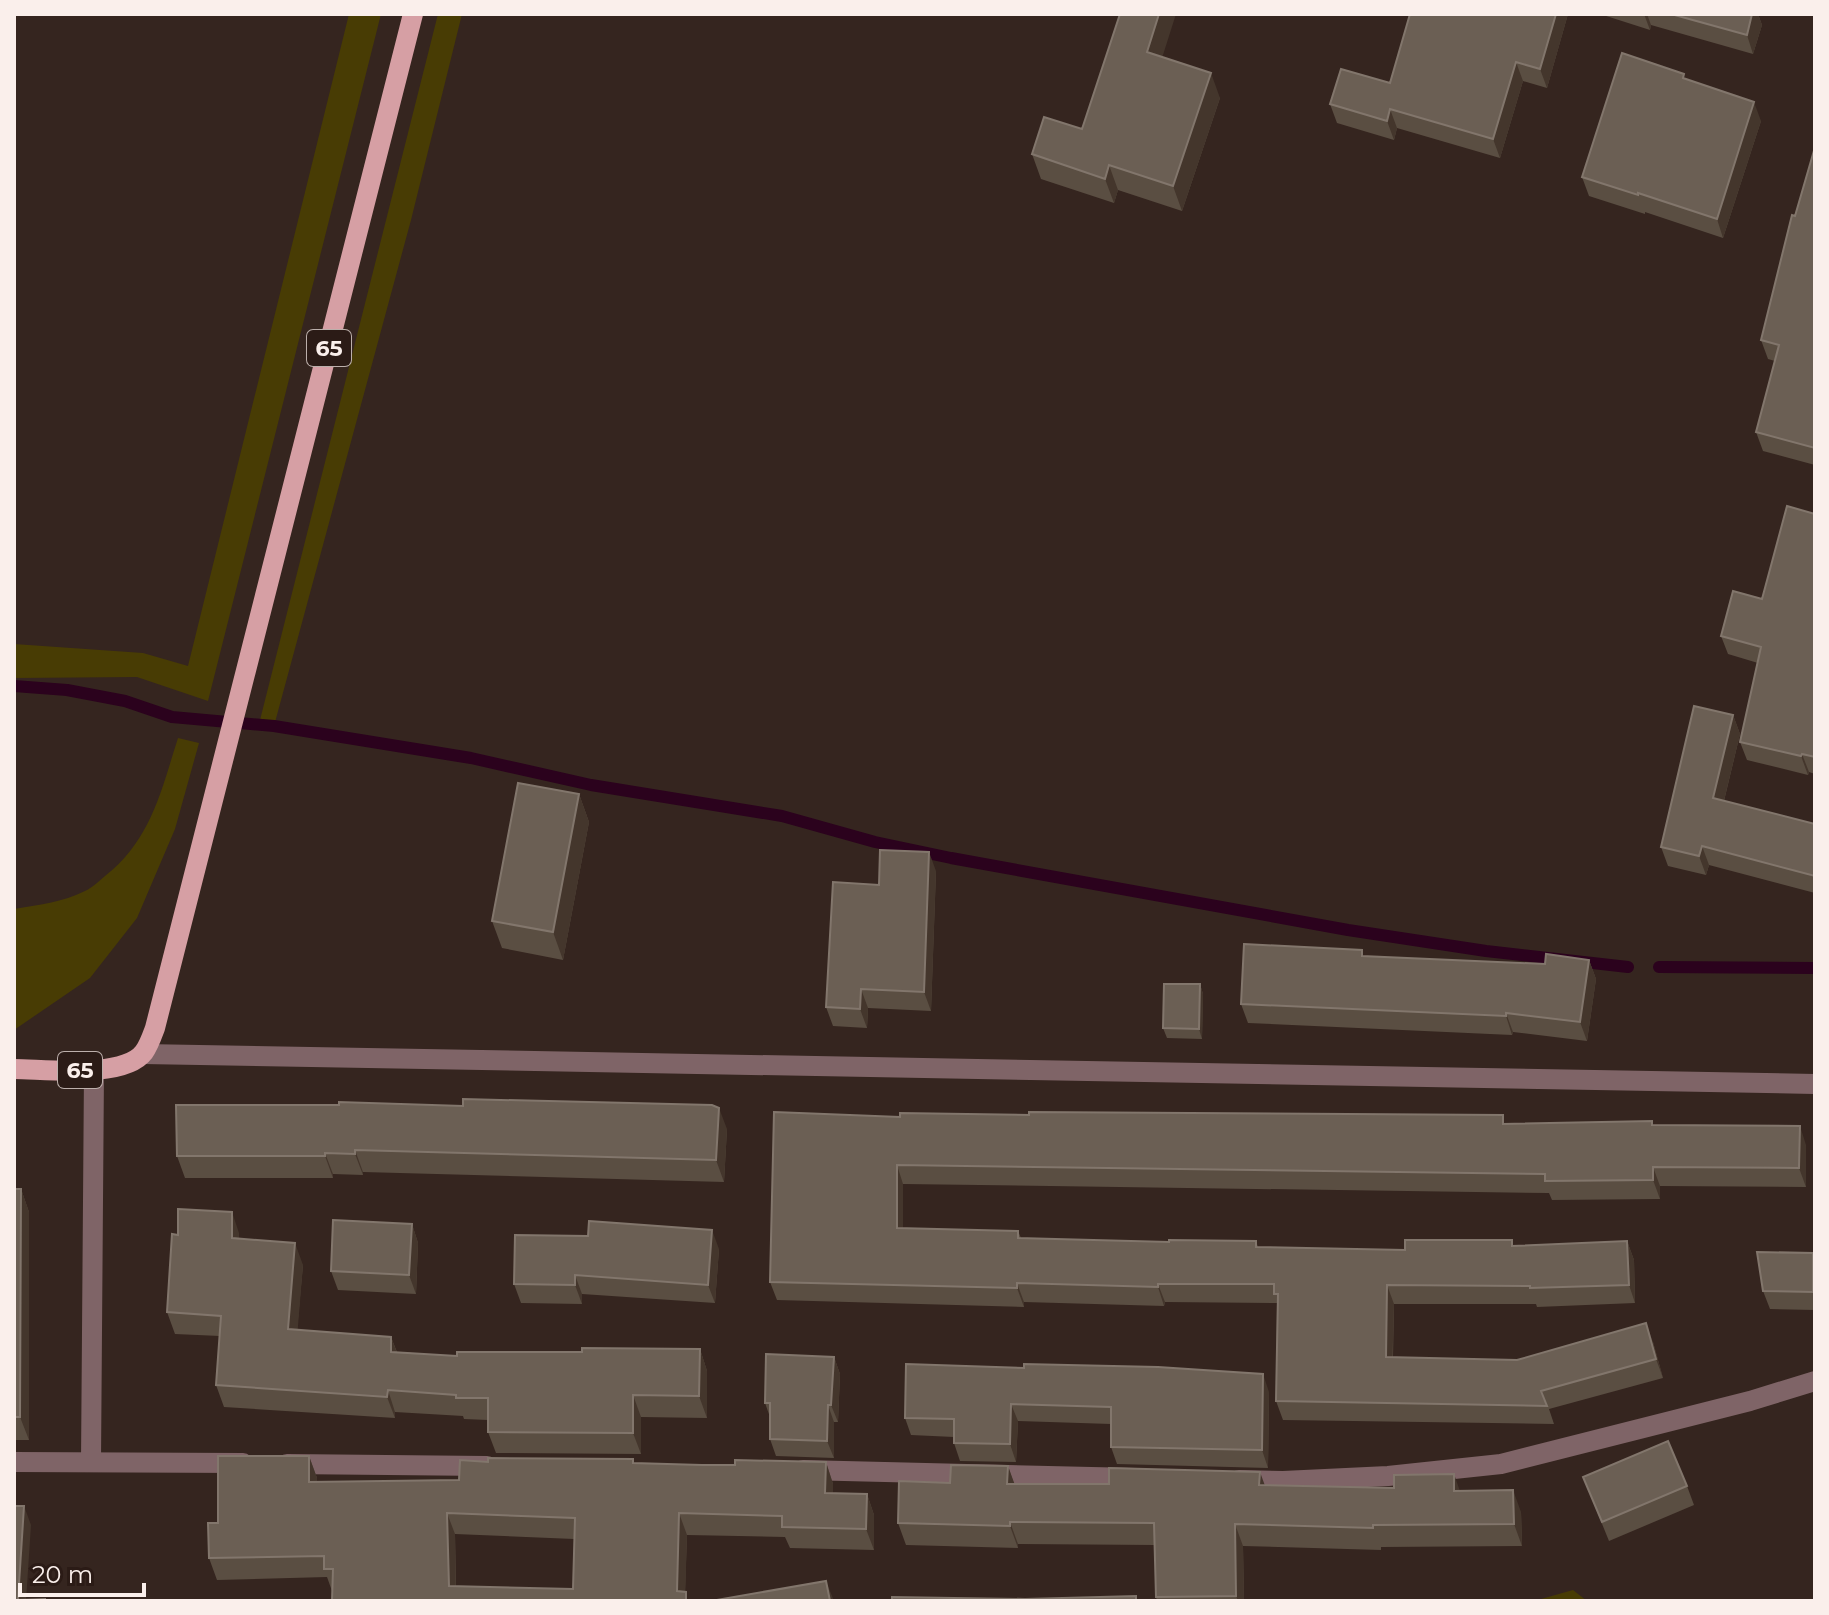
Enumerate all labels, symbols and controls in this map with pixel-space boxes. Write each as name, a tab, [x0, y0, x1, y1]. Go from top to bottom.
road number: 65	[307, 330, 351, 366]
road number: 65	[58, 1052, 102, 1088]
scale bar	[20, 1547, 144, 1597]
text: 20 m	[32, 1560, 93, 1589]

